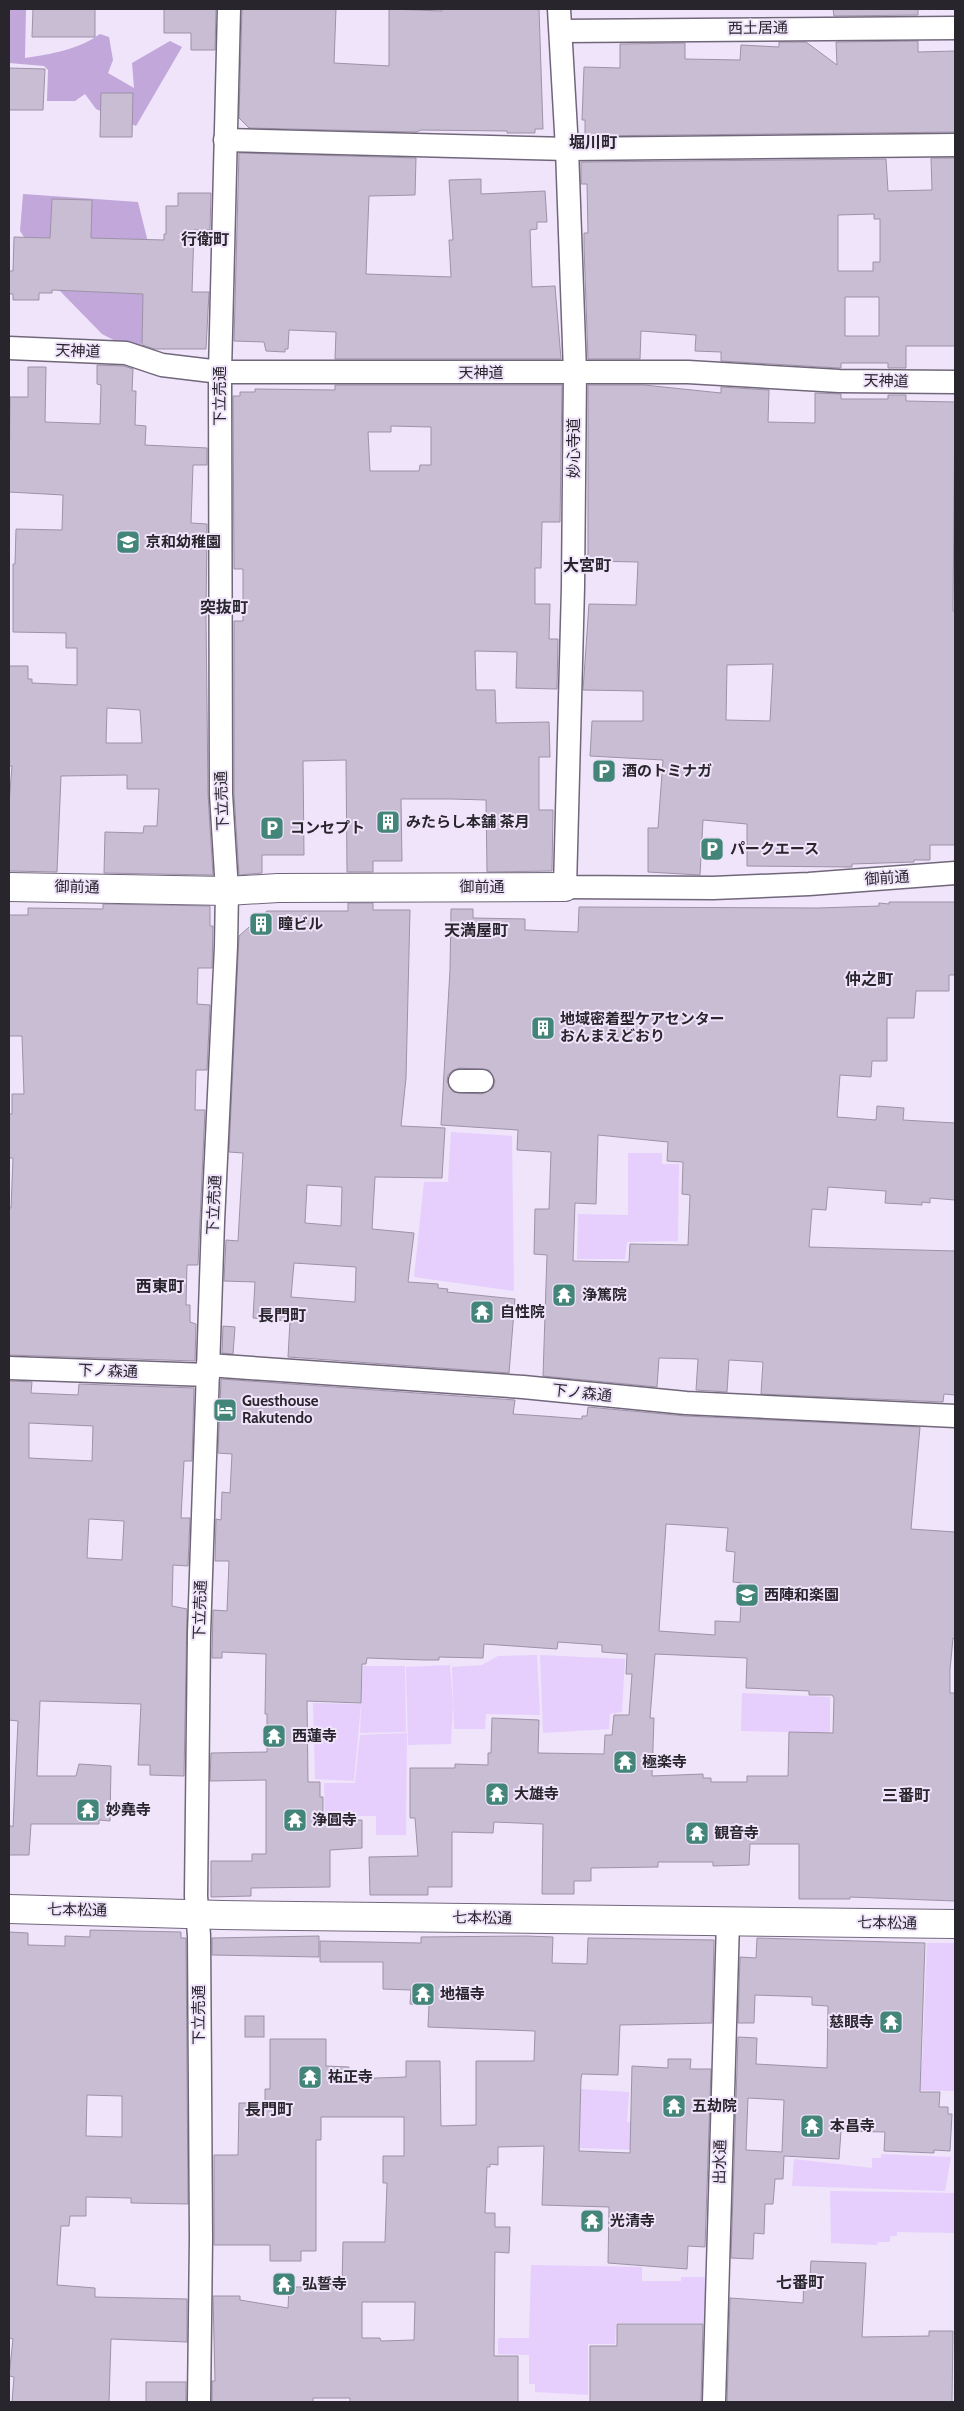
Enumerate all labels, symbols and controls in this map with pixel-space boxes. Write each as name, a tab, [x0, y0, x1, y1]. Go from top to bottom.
street label: 西土居通	[728, 18, 788, 38]
district label: 堀川町	[569, 133, 617, 152]
district label: 行衛町	[181, 230, 229, 249]
street label: 天神道	[55, 341, 101, 361]
street label: 天神道	[458, 364, 504, 382]
street label: 下立売通	[211, 366, 229, 426]
street label: 天神道	[863, 372, 909, 390]
street label: 妙心寺道	[565, 418, 583, 478]
school or university icon: 京和幼稚園	[115, 529, 141, 555]
place label: 京和幼稚園	[146, 533, 221, 551]
district label: 大宮町	[563, 556, 611, 575]
district label: 突抜町	[200, 598, 248, 617]
parking icon: 酒のトミナガ	[591, 758, 617, 784]
place label: 酒のトミナガ	[622, 762, 712, 780]
street label: 下立売通	[212, 771, 232, 831]
building icon: みたらし本舗 茶月	[375, 809, 401, 835]
place label: みたらし本舗 茶月	[406, 813, 529, 831]
parking icon: コンセプト	[259, 815, 285, 841]
place label: コンセプト	[290, 819, 365, 837]
parking icon: パークエース	[699, 836, 725, 862]
place label: パークエース	[730, 840, 819, 858]
street label: 御前通	[864, 867, 910, 889]
street label: 御前通	[54, 878, 100, 896]
street label: 御前通	[459, 878, 505, 896]
building icon: 瞳ビル	[248, 911, 274, 937]
place label: 瞳ビル	[278, 915, 323, 933]
district label: 天満屋町	[444, 921, 508, 940]
district label: 仲之町	[845, 970, 893, 989]
place label: 地域密着型ケアセンター おんまえどおり	[560, 1010, 725, 1045]
building icon: 地域密着型ケアセンター おんまえどおり	[530, 1015, 556, 1041]
street label: 下立売通	[203, 1175, 225, 1235]
district label: 西東町	[136, 1277, 184, 1296]
temple icon: 浄篤院	[551, 1282, 577, 1308]
place label: 浄篤院	[582, 1286, 627, 1304]
temple icon: 自性院	[469, 1299, 495, 1325]
place label: 自性院	[500, 1303, 545, 1321]
district label: 長門町	[258, 1306, 306, 1325]
street label: 下ノ森通	[78, 1361, 138, 1381]
street label: 下ノ森通	[551, 1381, 613, 1405]
place label: Guesthouse Rakutendo	[242, 1392, 319, 1427]
hotel icon: Guesthouse Rakutendo	[212, 1397, 238, 1423]
street label: 下立売通	[190, 1580, 210, 1640]
school or university icon: 西陣和楽園	[734, 1582, 760, 1608]
place label: 西陣和楽園	[764, 1586, 839, 1604]
temple icon: 西蓮寺	[261, 1723, 287, 1749]
place label: 西蓮寺	[292, 1727, 337, 1745]
temple icon: 極楽寺	[612, 1749, 638, 1775]
place label: 極楽寺	[642, 1753, 687, 1771]
temple icon: 大雄寺	[484, 1781, 510, 1807]
place label: 大雄寺	[514, 1785, 559, 1803]
district label: 三番町	[882, 1786, 930, 1805]
temple icon: 妙堯寺	[75, 1797, 101, 1823]
place label: 妙堯寺	[106, 1801, 151, 1819]
temple icon: 浄圓寺	[282, 1807, 308, 1833]
place label: 浄圓寺	[312, 1811, 357, 1829]
temple icon: 観音寺	[684, 1820, 710, 1846]
place label: 観音寺	[714, 1824, 759, 1842]
street label: 七本松通	[47, 1900, 107, 1920]
street label: 七本松通	[452, 1908, 512, 1928]
street label: 七本松通	[857, 1913, 917, 1933]
temple icon: 地福寺	[410, 1981, 436, 2007]
street label: 下立売通	[190, 1985, 208, 2045]
place label: 地福寺	[440, 1985, 485, 2003]
temple icon: 慈眼寺	[878, 2009, 904, 2035]
place label: 慈眼寺	[829, 2013, 874, 2031]
temple icon: 祐正寺	[297, 2064, 323, 2090]
place label: 祐正寺	[327, 2068, 373, 2086]
temple icon: 五劫院	[661, 2093, 687, 2119]
place label: 五劫院	[692, 2097, 737, 2115]
district label: 長門町	[245, 2100, 293, 2119]
temple icon: 本昌寺	[799, 2113, 825, 2139]
place label: 本昌寺	[830, 2117, 875, 2135]
street label: 出水通	[711, 2139, 729, 2185]
temple icon: 光清寺	[579, 2208, 605, 2234]
place label: 光清寺	[610, 2212, 655, 2230]
temple icon: 弘誓寺	[271, 2271, 297, 2297]
district label: 七番町	[776, 2273, 824, 2292]
place label: 弘誓寺	[302, 2275, 347, 2293]

